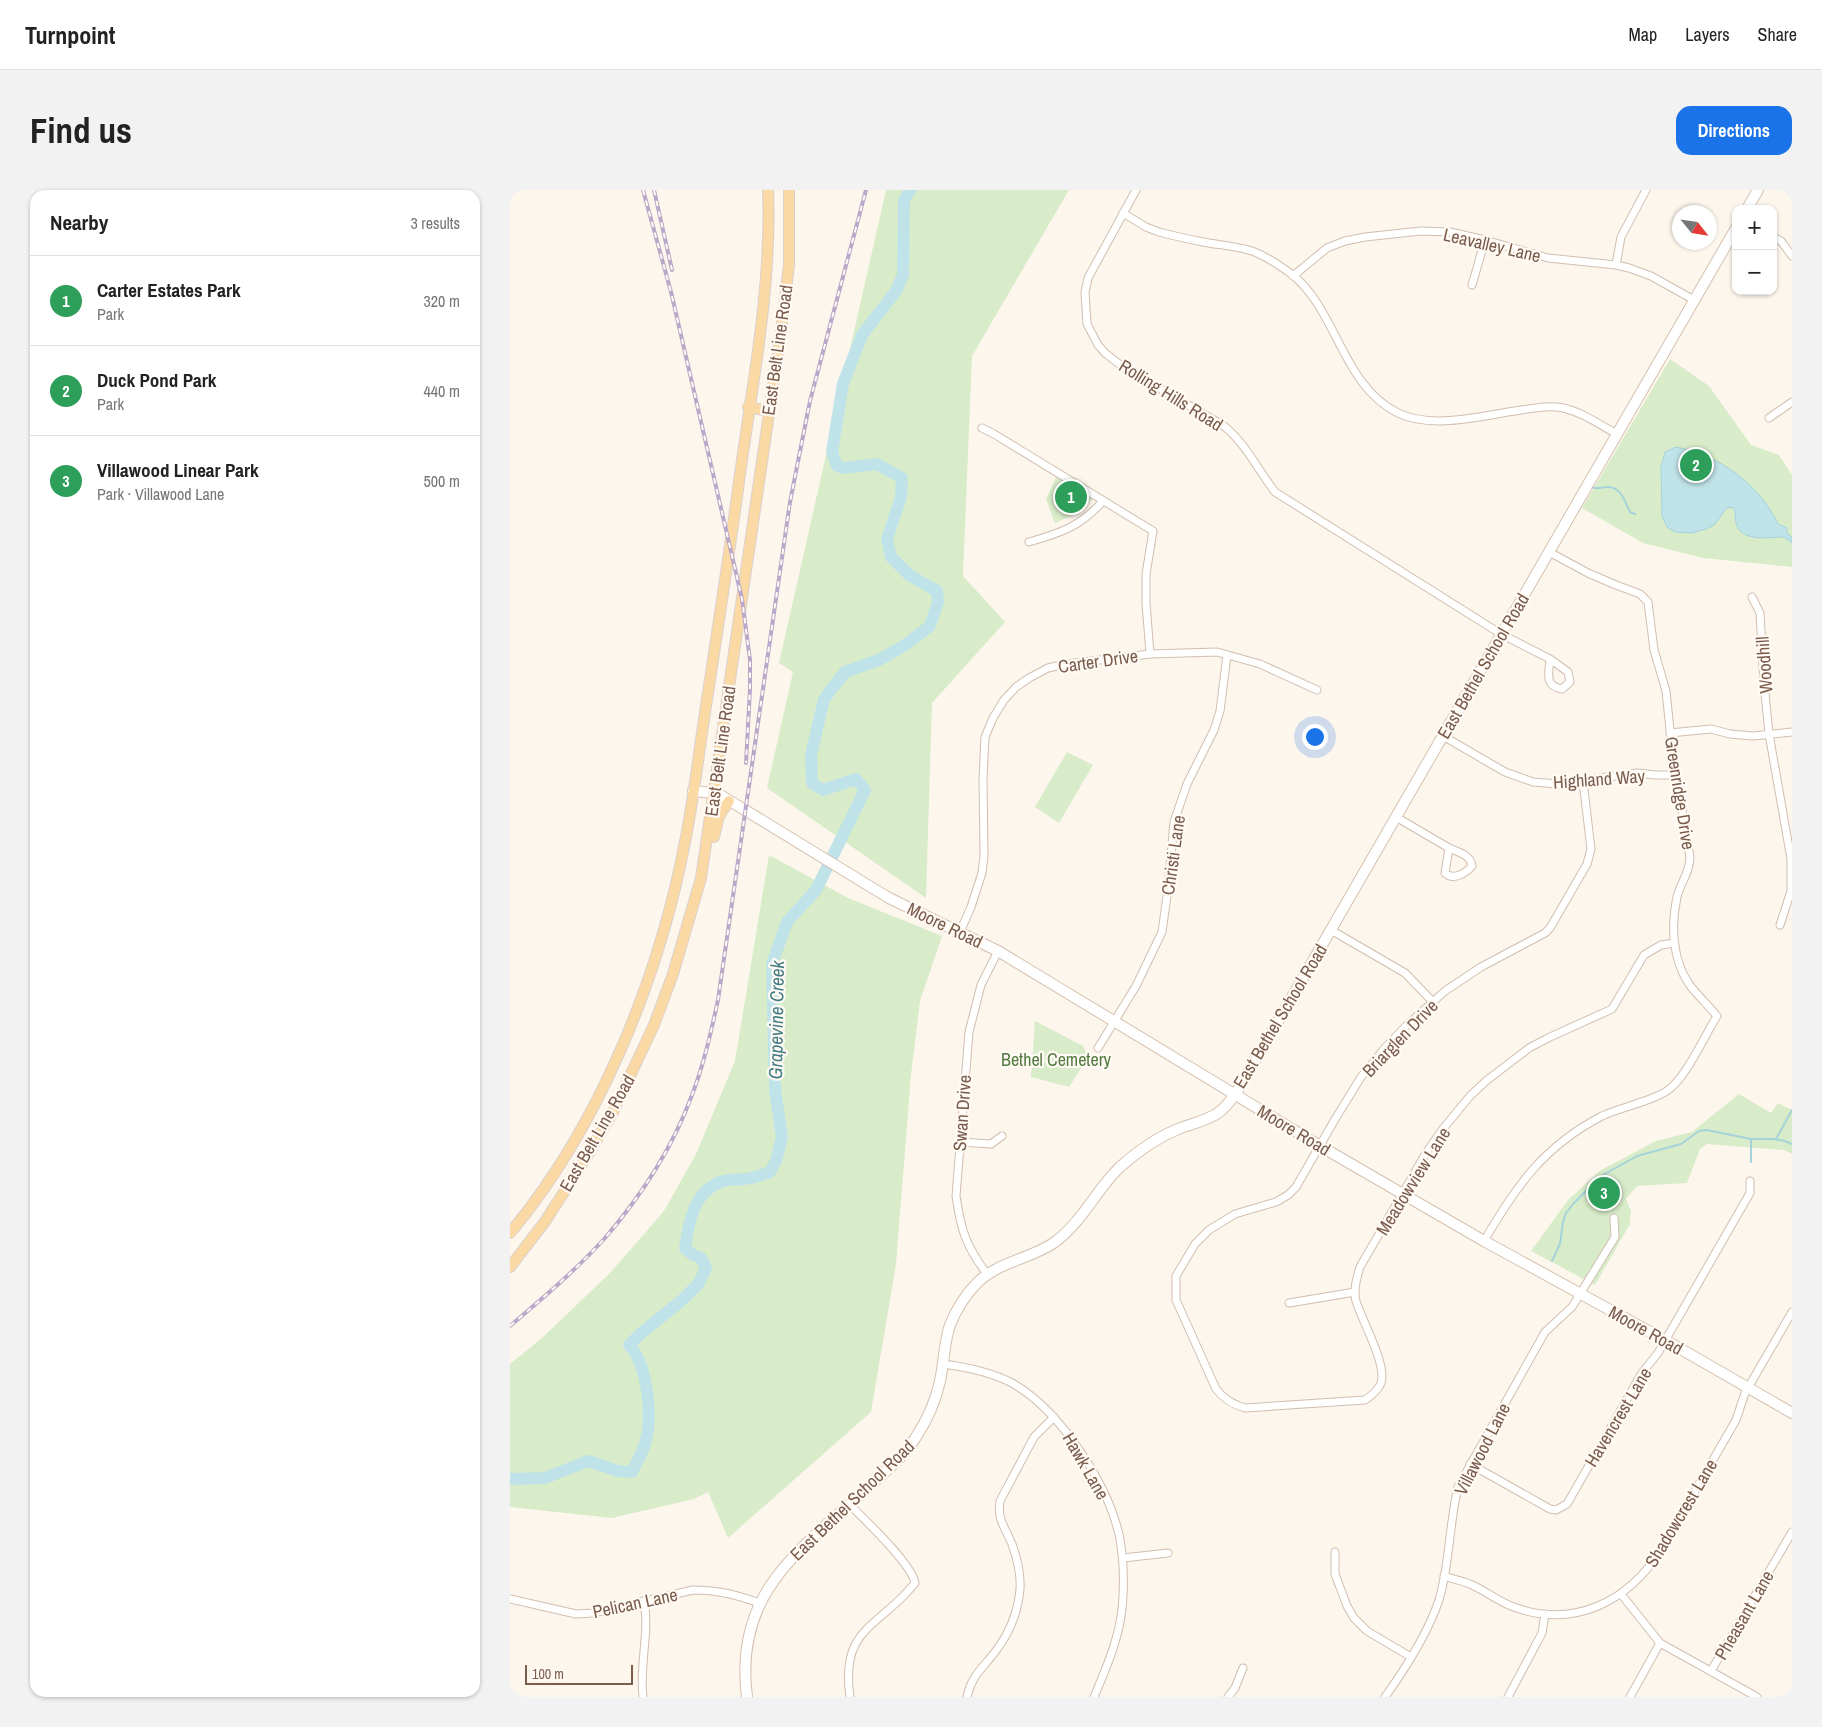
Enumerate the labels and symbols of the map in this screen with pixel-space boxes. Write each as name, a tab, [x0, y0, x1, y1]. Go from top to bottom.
north arrow	[1672, 205, 1717, 250]
street label: Leavalley Lane	[1441, 222, 1543, 268]
street label: East Belt Line Road	[755, 283, 799, 417]
street label: Rolling Hills Road	[1114, 353, 1228, 437]
pin: 2	[1680, 446, 1712, 484]
pin: 1	[1055, 478, 1087, 516]
street label: East Bethel School Road	[1431, 589, 1535, 743]
street label: Woodhill	[1750, 636, 1778, 694]
street label: Carter Drive	[1056, 643, 1140, 679]
street label: East Belt Line Road	[698, 684, 742, 818]
your location	[1302, 724, 1328, 750]
street label: Greenridge Drive	[1659, 735, 1701, 851]
street label: Highland Way	[1552, 763, 1646, 795]
street label: Christi Lane	[1155, 813, 1191, 897]
street label: Moore Road	[903, 896, 987, 954]
street label: East Bethel School Road	[1227, 939, 1333, 1093]
water label: Grapevine Creek	[762, 959, 790, 1080]
street label: Briarglen Drive	[1357, 994, 1443, 1082]
park label: Bethel Cemetery	[1001, 1047, 1112, 1072]
street label: East Belt Line Road	[553, 1070, 641, 1196]
street label: Swan Drive	[947, 1074, 977, 1152]
street label: Moore Road	[1253, 1098, 1335, 1162]
street label: Meadowview Lane	[1370, 1122, 1456, 1240]
pin: 3	[1588, 1174, 1620, 1212]
street label: Moore Road	[1604, 1299, 1688, 1361]
street label: Havencrest Lane	[1579, 1363, 1657, 1471]
street label: Villawood Lane	[1448, 1398, 1516, 1500]
street label: Hawk Lane	[1057, 1428, 1115, 1504]
street label: East Bethel School Road	[784, 1434, 920, 1566]
street label: Shadowcrest Lane	[1639, 1454, 1723, 1572]
street label: Pheasant Lane	[1708, 1566, 1780, 1664]
street label: Pelican Lane	[590, 1582, 680, 1624]
scale bar	[525, 1662, 632, 1685]

